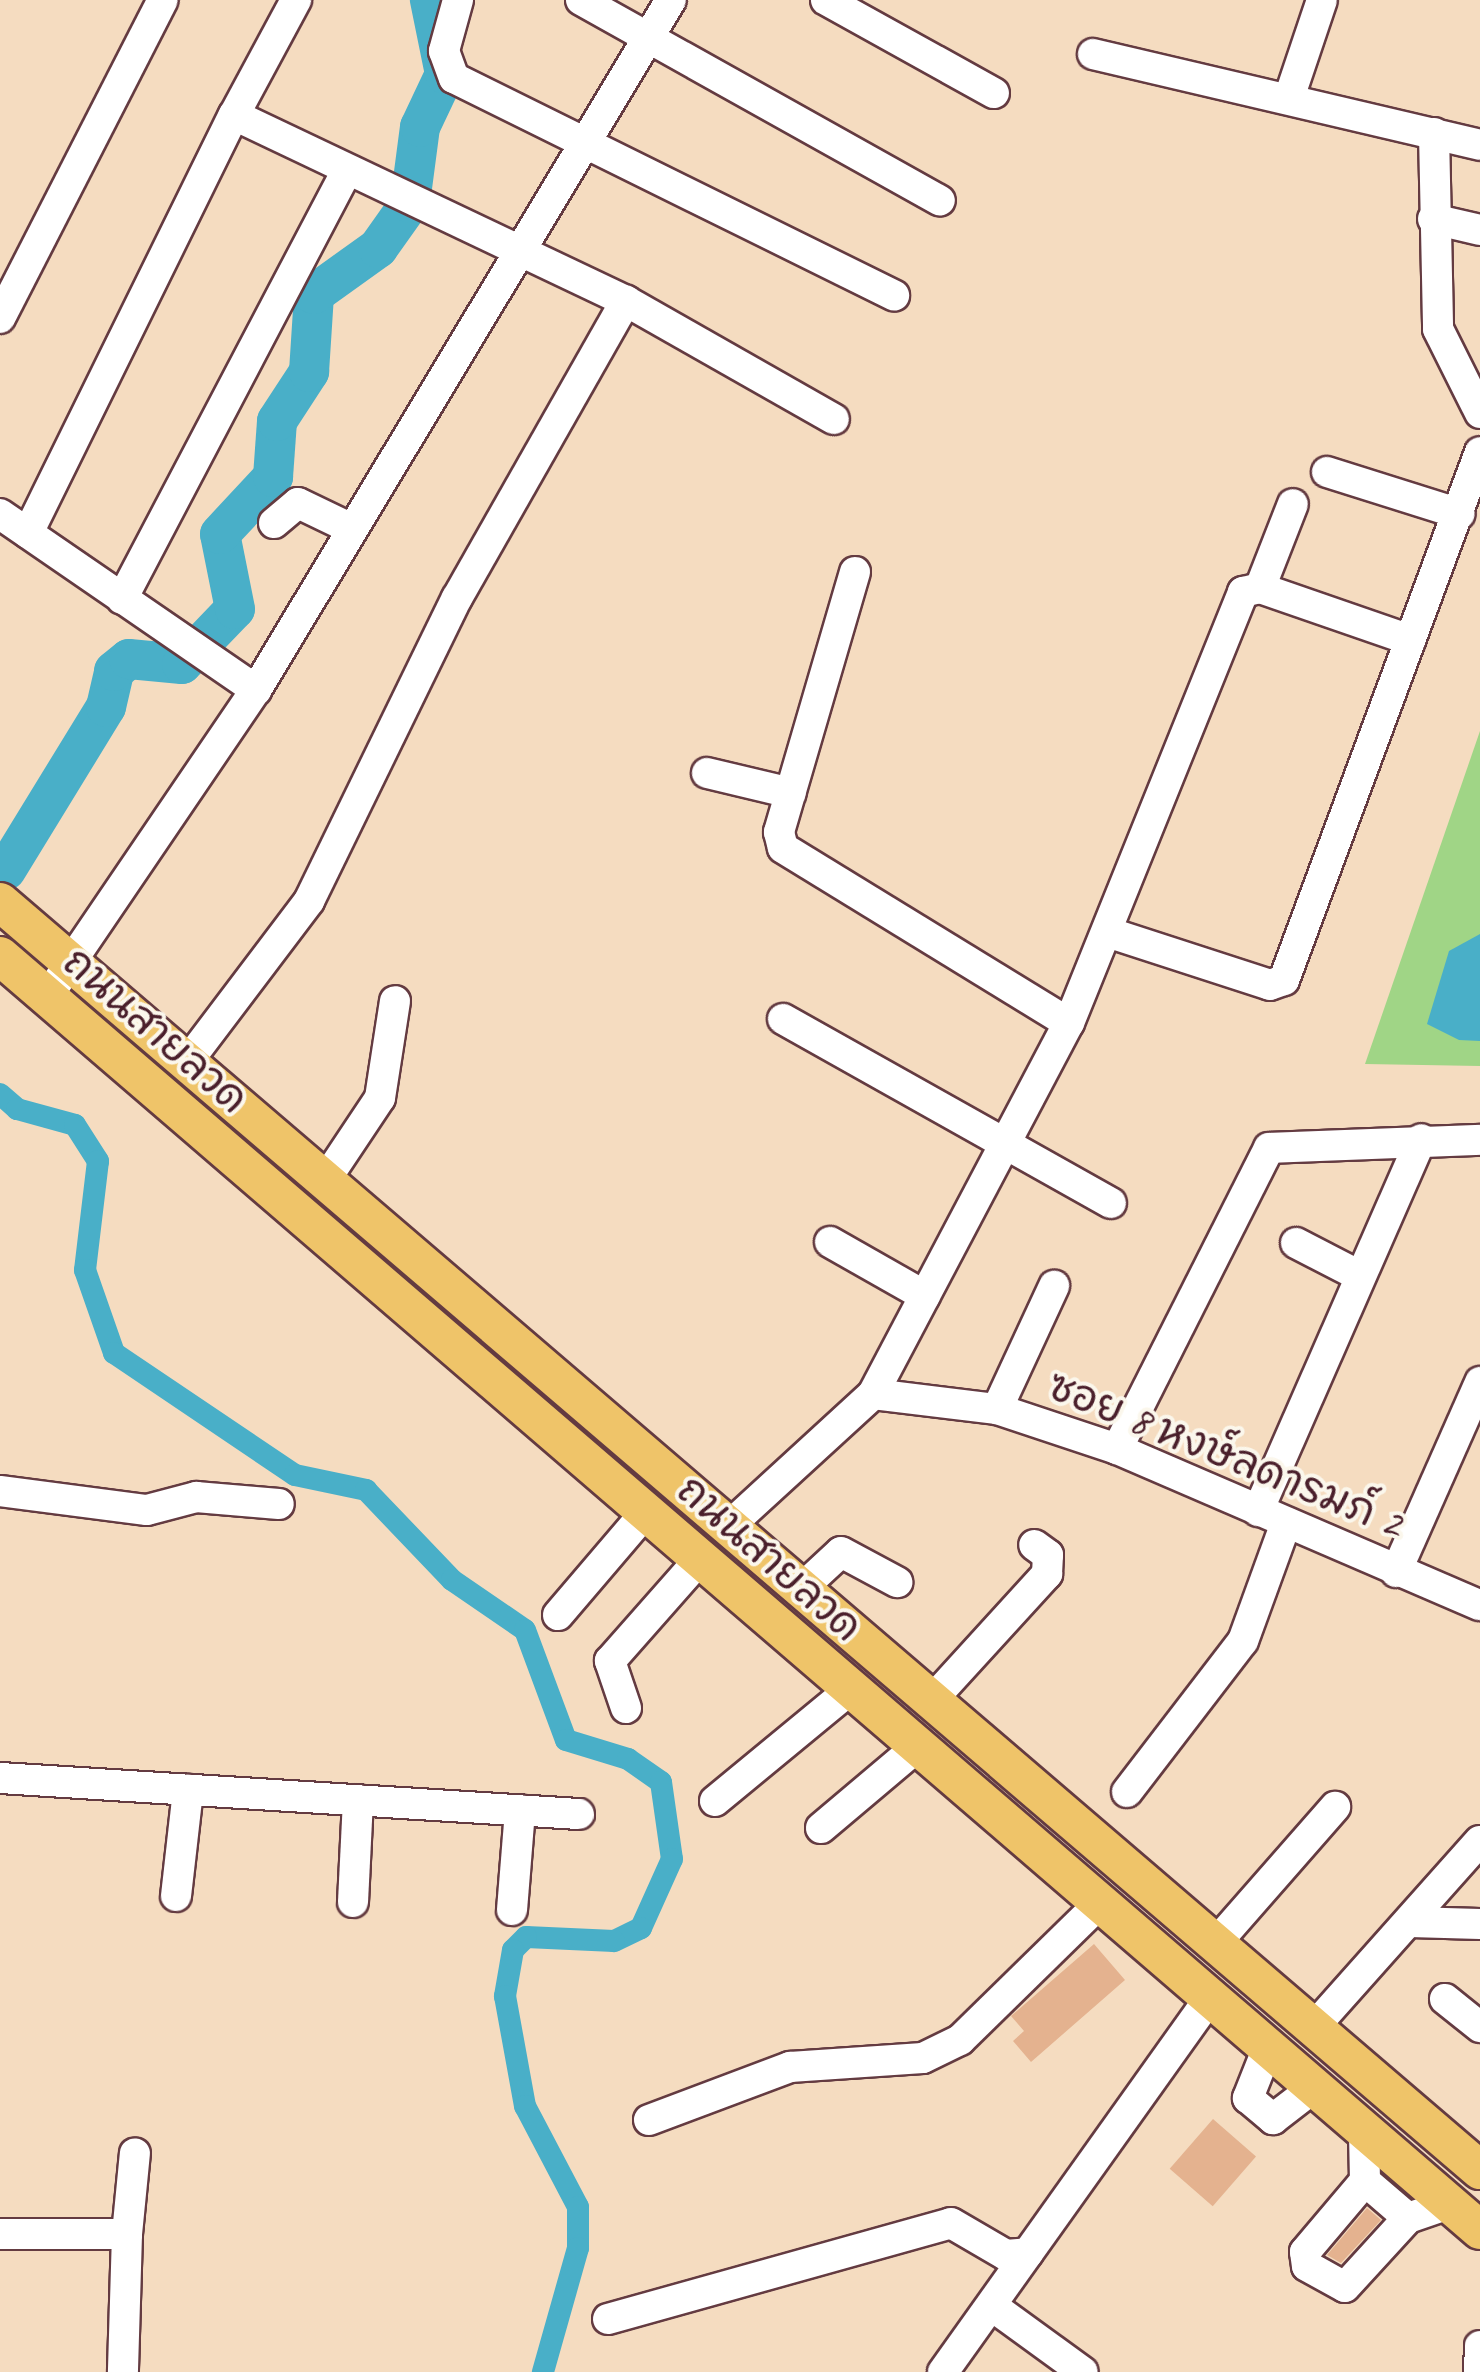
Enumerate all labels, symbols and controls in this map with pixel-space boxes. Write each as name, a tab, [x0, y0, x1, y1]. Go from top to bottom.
street label: ถนนสายลวด	[52, 937, 258, 1125]
street label: ซอย 8 หงษ์ลดารมภ์ 2	[1040, 1361, 1410, 1549]
street label: ถนนสายลวด	[666, 1465, 872, 1653]

